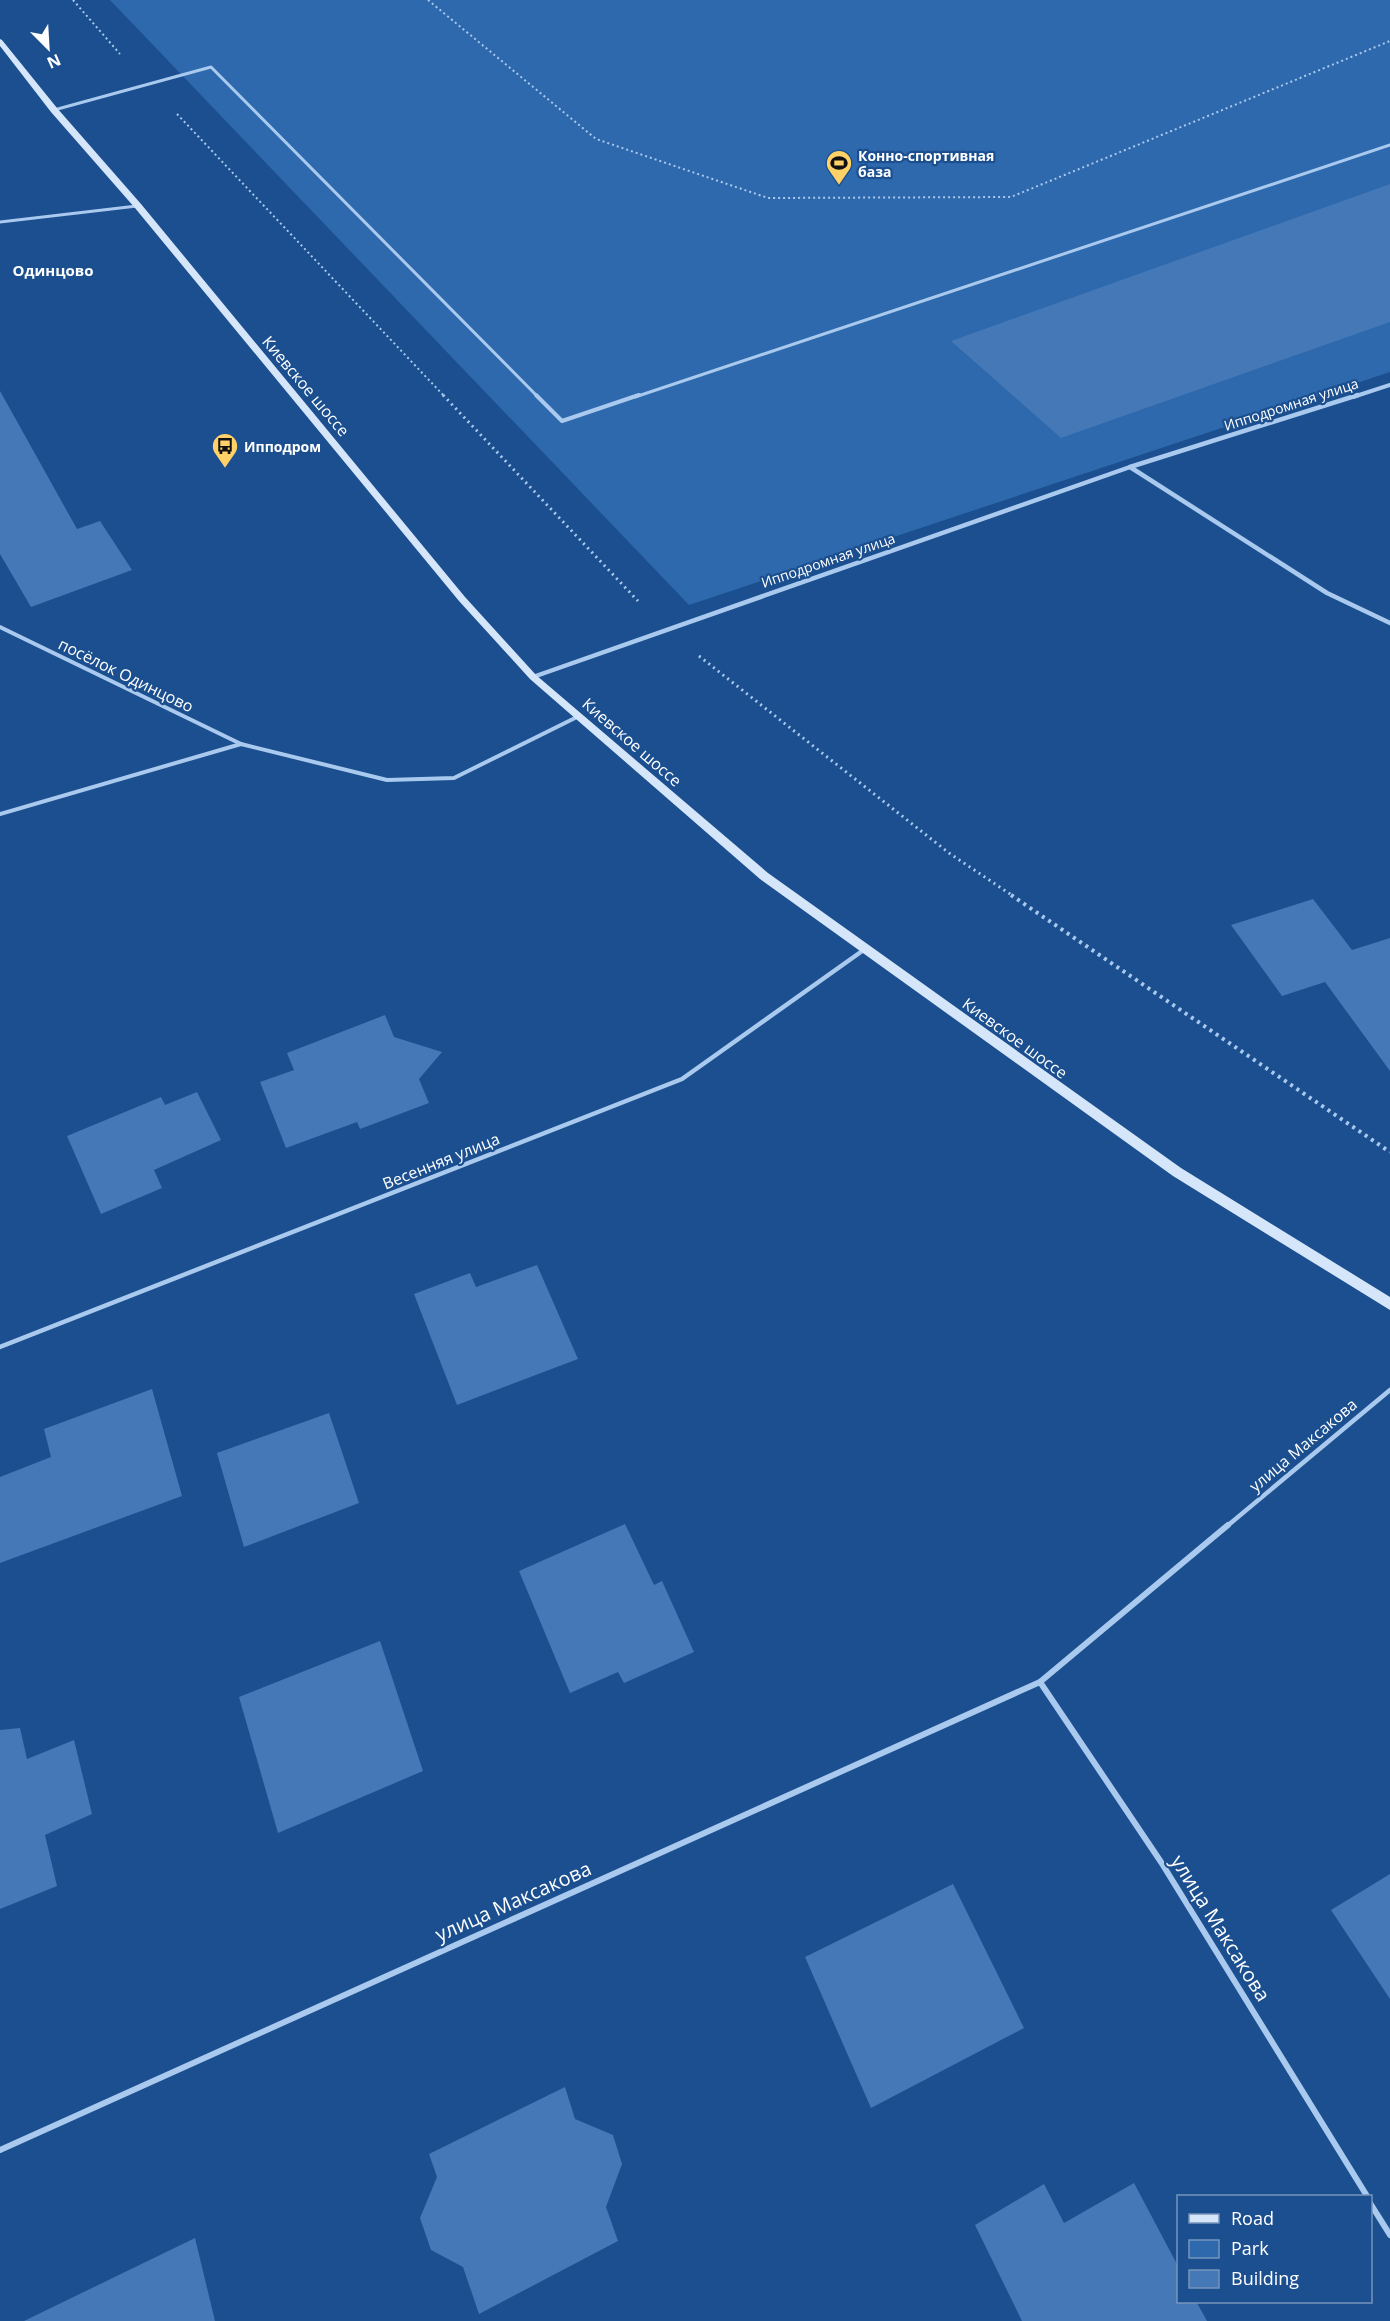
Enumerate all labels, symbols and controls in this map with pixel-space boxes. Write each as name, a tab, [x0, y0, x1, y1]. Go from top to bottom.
north arrow	[18, 18, 78, 78]
text: N	[44, 49, 65, 74]
place label: Конно-спортивная база	[858, 146, 994, 181]
sports icon: Конно-спортивная база	[824, 148, 854, 186]
district label: Одинцово	[13, 260, 93, 280]
street label: Киевское шоссе	[257, 331, 355, 441]
street label: Ипподромная улица	[1221, 373, 1361, 435]
bus stop icon: Ипподром	[210, 431, 240, 469]
place label: Ипподром	[244, 437, 321, 456]
street label: Ипподромная улица	[759, 528, 897, 592]
street label: посёлок Одинцово	[55, 633, 197, 717]
street label: Киевское шоссе	[578, 693, 686, 791]
street label: Киевское шоссе	[958, 992, 1072, 1084]
street label: Весенняя улица	[379, 1128, 503, 1194]
street label: улица Максакова	[1244, 1393, 1362, 1497]
street label: улица Максакова	[1165, 1850, 1277, 2006]
street label: улица Максакова	[431, 1854, 595, 1948]
legend	[1177, 2195, 1372, 2303]
text: Road	[1231, 2206, 1274, 2230]
text: Park	[1231, 2236, 1269, 2260]
text: Building	[1231, 2266, 1299, 2290]

